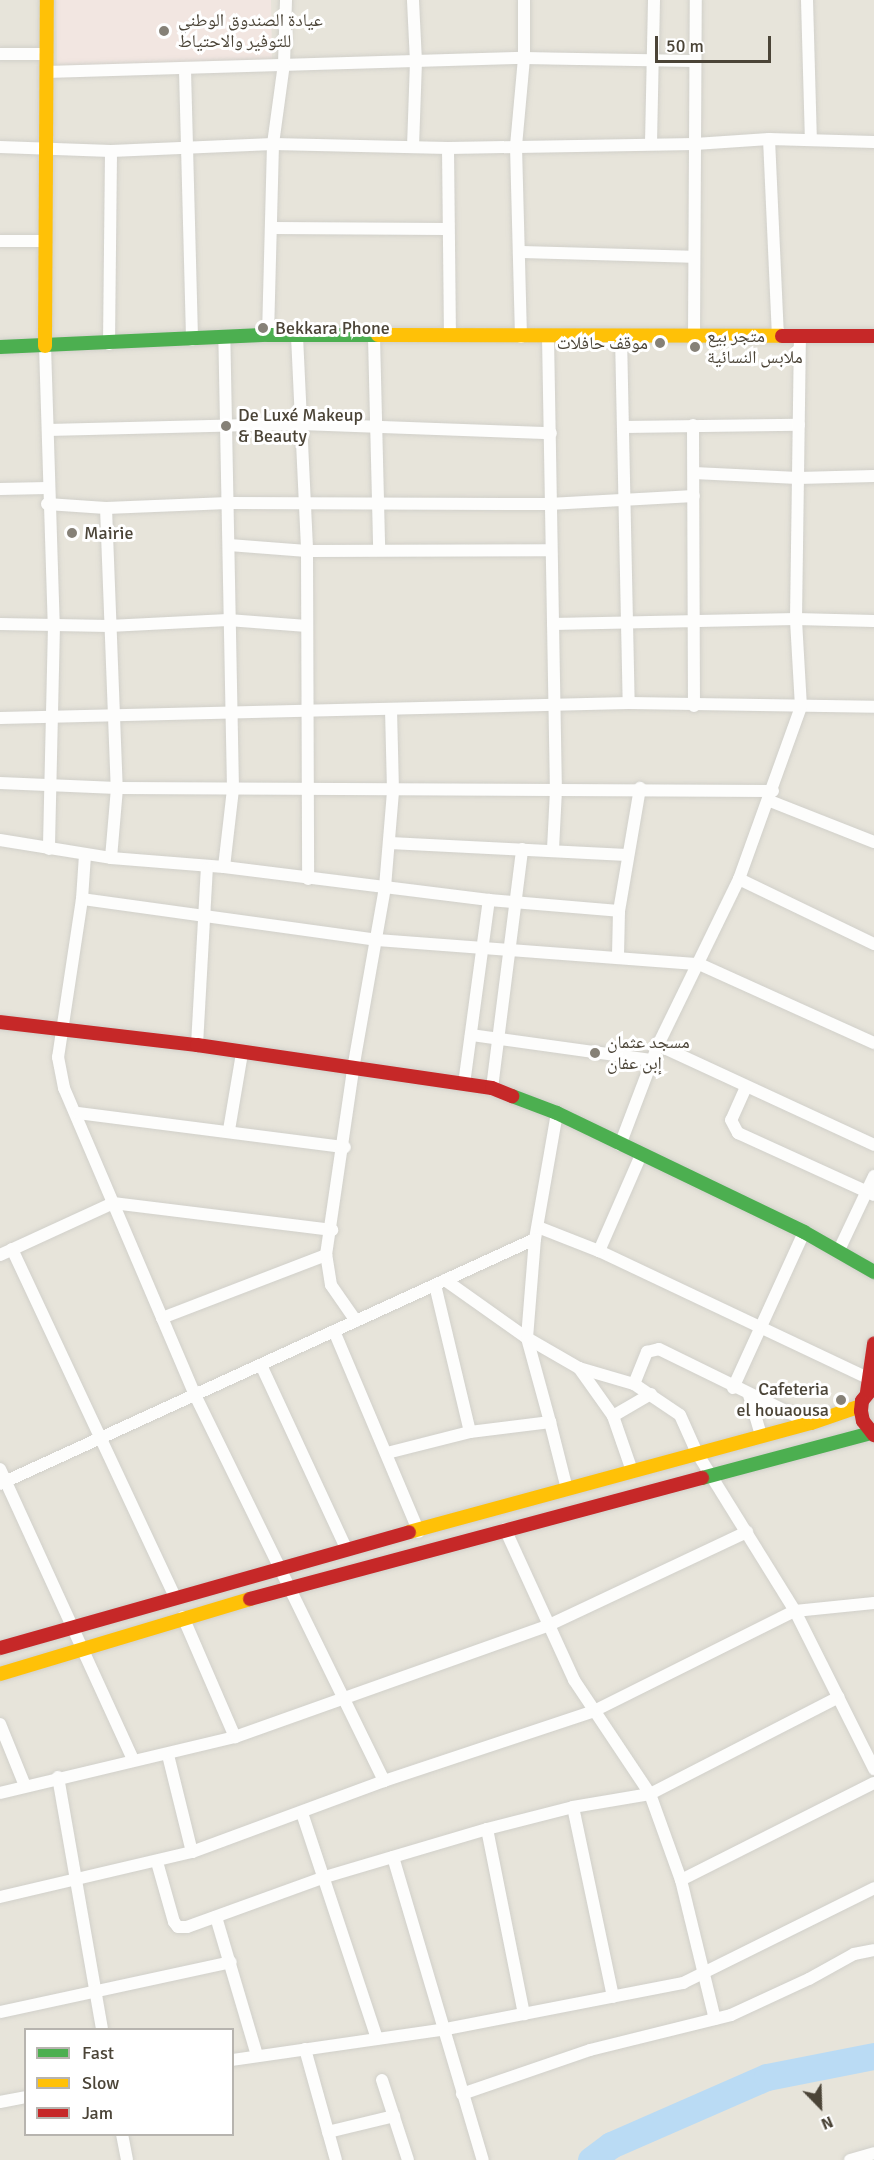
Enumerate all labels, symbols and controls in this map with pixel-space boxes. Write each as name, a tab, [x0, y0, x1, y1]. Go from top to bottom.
place label: عيادة الصندوق الوطني للتوفير والاحتياط	[178, 10, 323, 52]
marker: عيادة الصندوق الوطني للتوفير والاحتياط	[155, 22, 173, 40]
scale bar	[658, 24, 774, 62]
text: 50 m	[666, 35, 704, 57]
place label: Bekkara Phone	[275, 317, 390, 339]
marker: Bekkara Phone	[256, 321, 270, 335]
place label: متجر بيع ملابس النسائية	[707, 326, 803, 368]
place label: موقف حافلات	[557, 332, 648, 354]
marker: موقف حافلات	[653, 336, 667, 350]
marker: متجر بيع ملابس النسائية	[688, 340, 702, 354]
place label: De Luxé Makeup & Beauty	[238, 405, 363, 448]
marker: De Luxé Makeup & Beauty	[219, 419, 233, 433]
place label: Mairie	[84, 522, 133, 544]
marker: Mairie	[65, 526, 79, 540]
place label: مسجد عثمان إبن عفان	[607, 1032, 690, 1074]
marker: مسجد عثمان إبن عفان	[588, 1046, 602, 1060]
place label: Cafeteria el houaousa	[736, 1379, 829, 1422]
marker: Cafeteria el houaousa	[834, 1393, 848, 1407]
legend	[24, 2028, 234, 2136]
text: Fast	[82, 2042, 114, 2064]
text: Slow	[82, 2072, 119, 2094]
north arrow	[790, 2076, 850, 2136]
text: Jam	[82, 2102, 113, 2124]
text: N	[818, 2111, 836, 2134]

